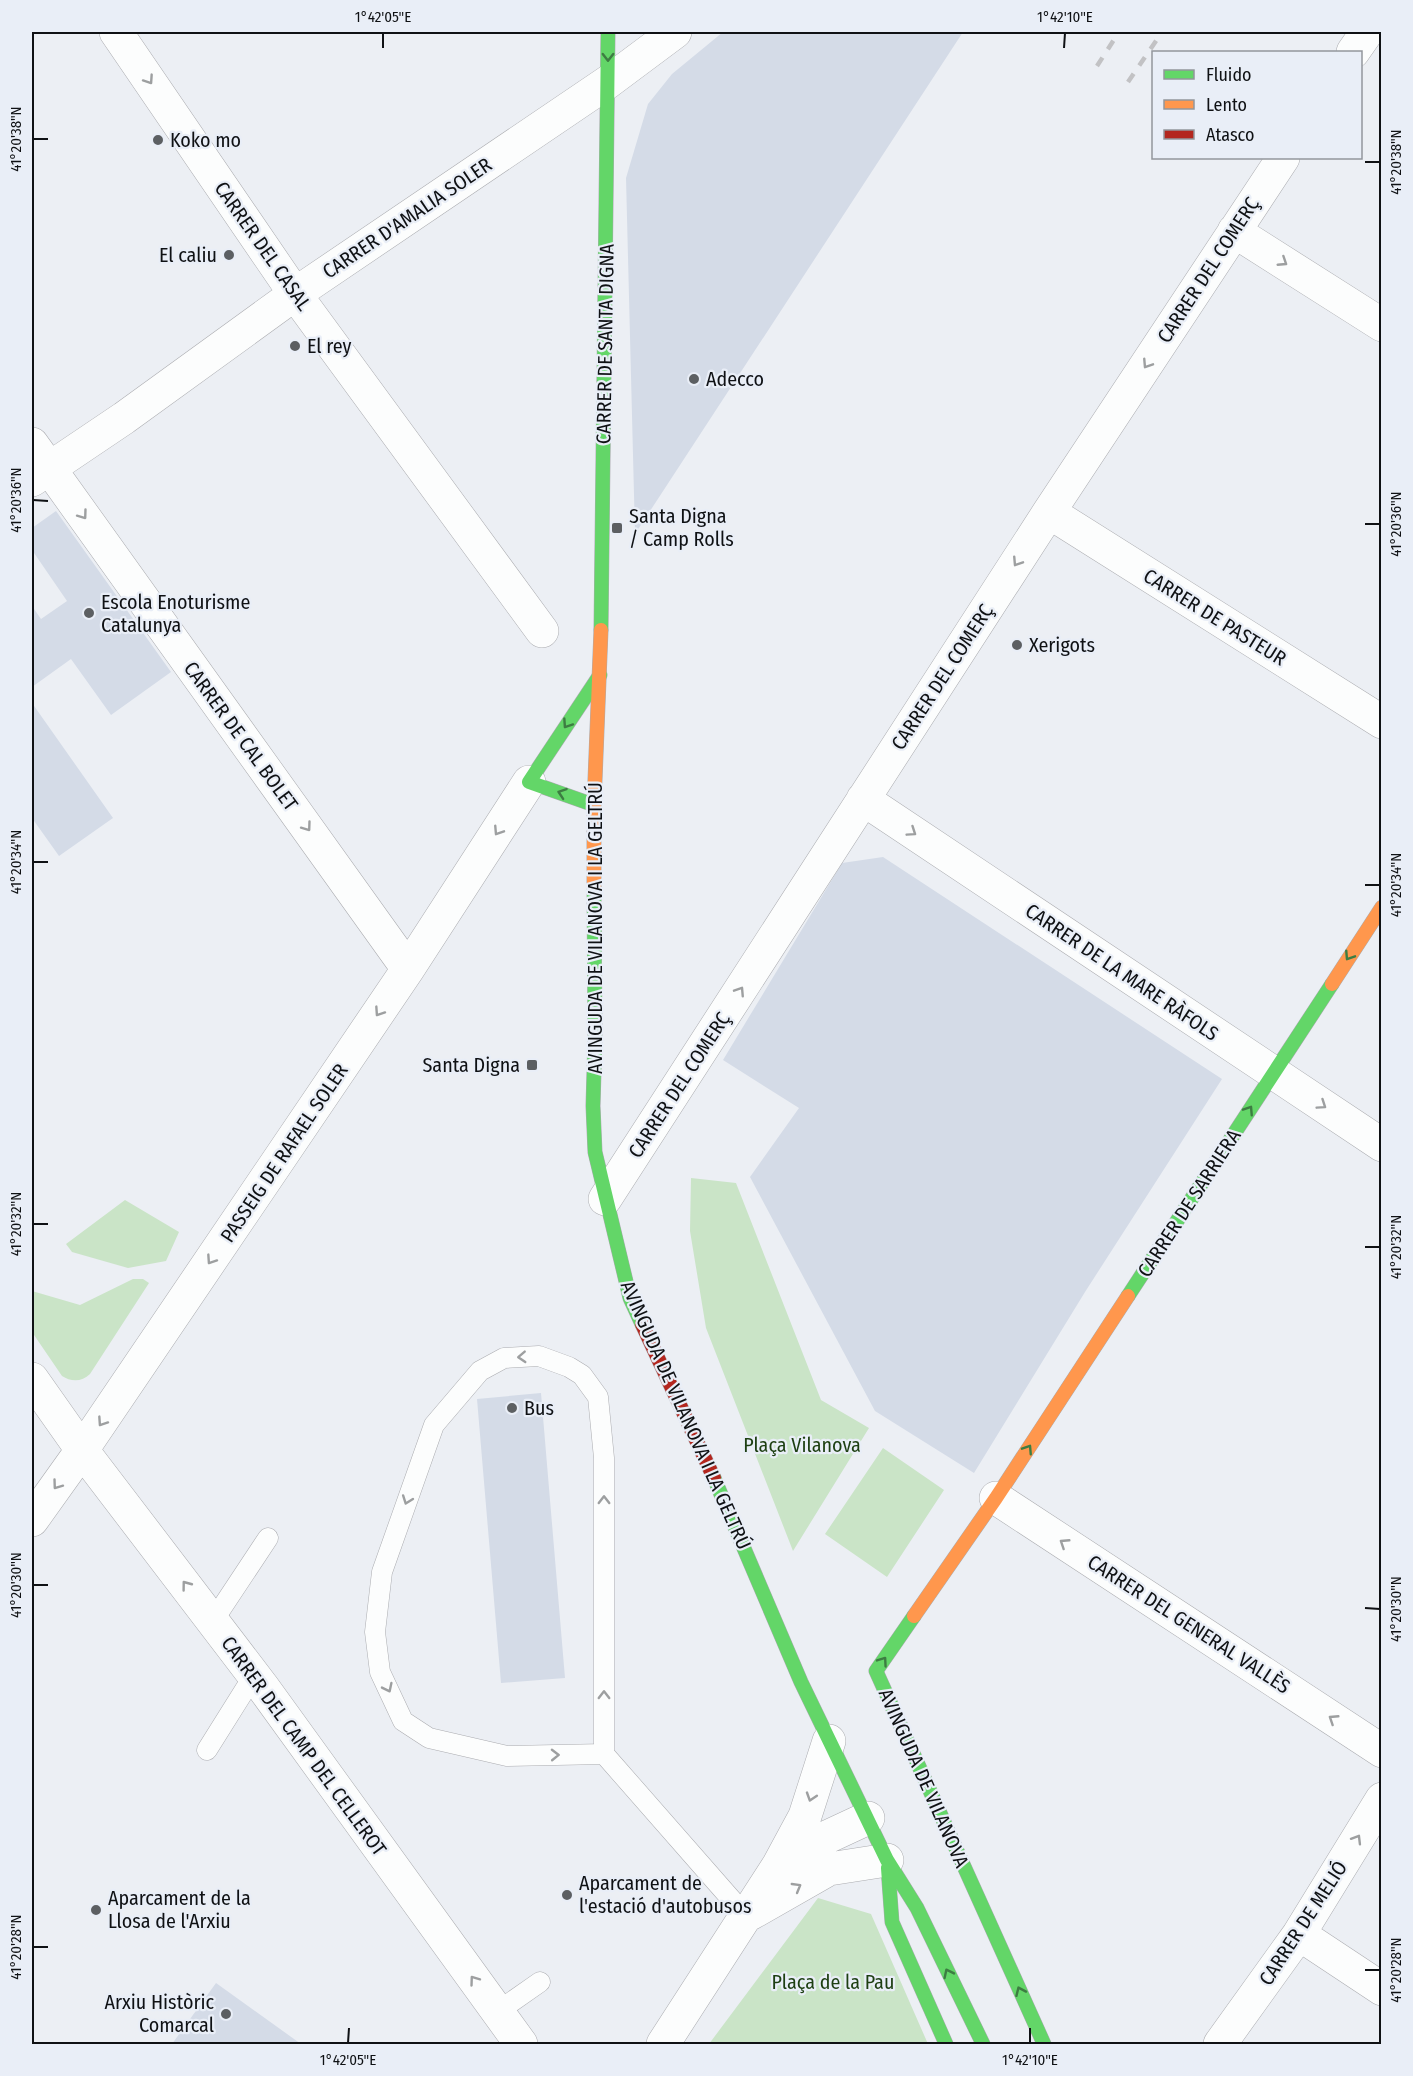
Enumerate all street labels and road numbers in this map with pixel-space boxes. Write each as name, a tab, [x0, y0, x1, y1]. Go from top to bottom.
street label: CARRER D'AMALIA SOLER	[318, 152, 496, 284]
street label: CARRER DEL CASAL	[210, 177, 316, 315]
street label: CARRER DEL COMERÇ	[1152, 193, 1265, 348]
street label: CARRER DE SANTA DIGNA	[591, 243, 619, 444]
street label: CARRER DE PASTEUR	[1139, 563, 1291, 671]
street label: CARRER DEL COMERÇ	[886, 600, 999, 755]
street label: CARRER DE CAL BOLET	[179, 657, 304, 816]
street label: AVINGUDA DE VILANOVA I LA GELTRÚ	[583, 782, 607, 1074]
street label: CARRER DE LA MARE RÀFOLS	[1021, 898, 1223, 1046]
street label: CARRER DEL COMERÇ	[623, 1008, 736, 1163]
street label: PASSEIG DE RAFAEL SOLER	[215, 1059, 353, 1247]
street label: CARRER DE SARRIERA	[1132, 1124, 1246, 1281]
street label: AVINGUDA DE VILANOVA I LA GELTRÚ	[616, 1277, 756, 1553]
street label: CARRER DEL GENERAL VALLÈS	[1083, 1550, 1295, 1699]
street label: CARRER DEL CAMP DEL CELLEROT	[216, 1632, 392, 1861]
street label: AVINGUDA DE VILANOVA	[874, 1685, 974, 1872]
street label: CARRER DE MELIÓ	[1254, 1856, 1352, 1990]

